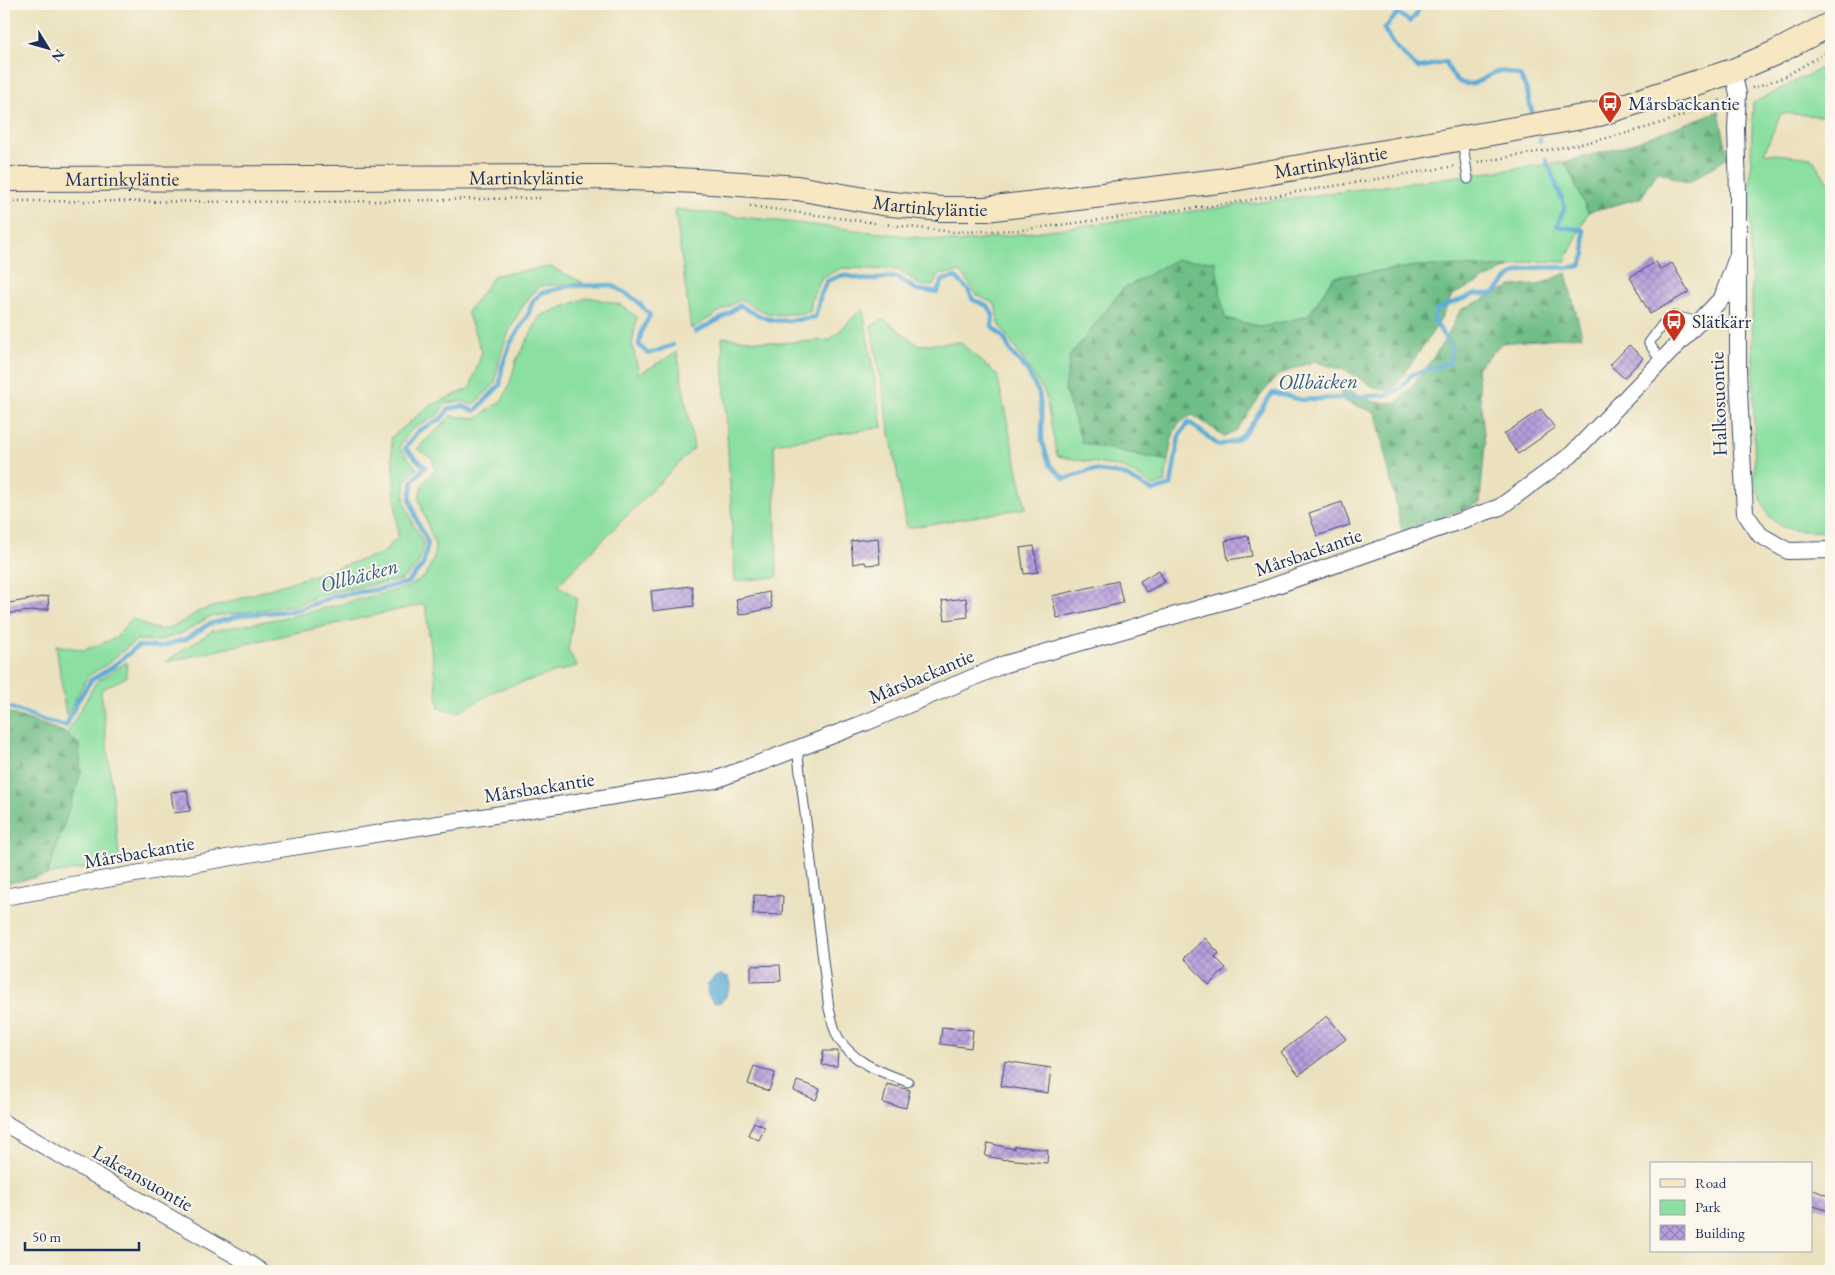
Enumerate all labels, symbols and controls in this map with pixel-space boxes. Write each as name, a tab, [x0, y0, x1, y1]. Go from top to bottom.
north arrow	[22, 22, 72, 72]
text: N	[47, 46, 69, 66]
bus stop icon: Mårsbackantie	[1597, 90, 1623, 124]
place label: Mårsbackantie	[1628, 90, 1740, 116]
street label: Martinkyläntie	[1272, 139, 1390, 184]
street label: Martinkyläntie	[469, 164, 584, 190]
street label: Martinkyläntie	[65, 165, 180, 192]
street label: Martinkyläntie	[871, 189, 988, 222]
bus stop icon: Slätkärr	[1661, 308, 1687, 342]
place label: Slätkärr	[1692, 308, 1751, 334]
street label: Halkosuontie	[1703, 351, 1733, 457]
water label: Ollbäcken	[1278, 367, 1358, 395]
street label: Mårsbackantie	[1251, 521, 1365, 582]
water label: Ollbäcken	[317, 552, 401, 598]
street label: Mårsbackantie	[865, 642, 978, 710]
street label: Mårsbackantie	[482, 765, 596, 809]
street label: Mårsbackantie	[82, 829, 196, 874]
street label: Lakeansuontie	[88, 1139, 198, 1217]
legend	[1650, 1162, 1812, 1252]
text: Road	[1695, 1173, 1727, 1192]
text: Park	[1695, 1197, 1722, 1216]
scale bar	[25, 1220, 139, 1252]
text: Building	[1695, 1223, 1745, 1242]
text: 50 m	[32, 1227, 61, 1246]

